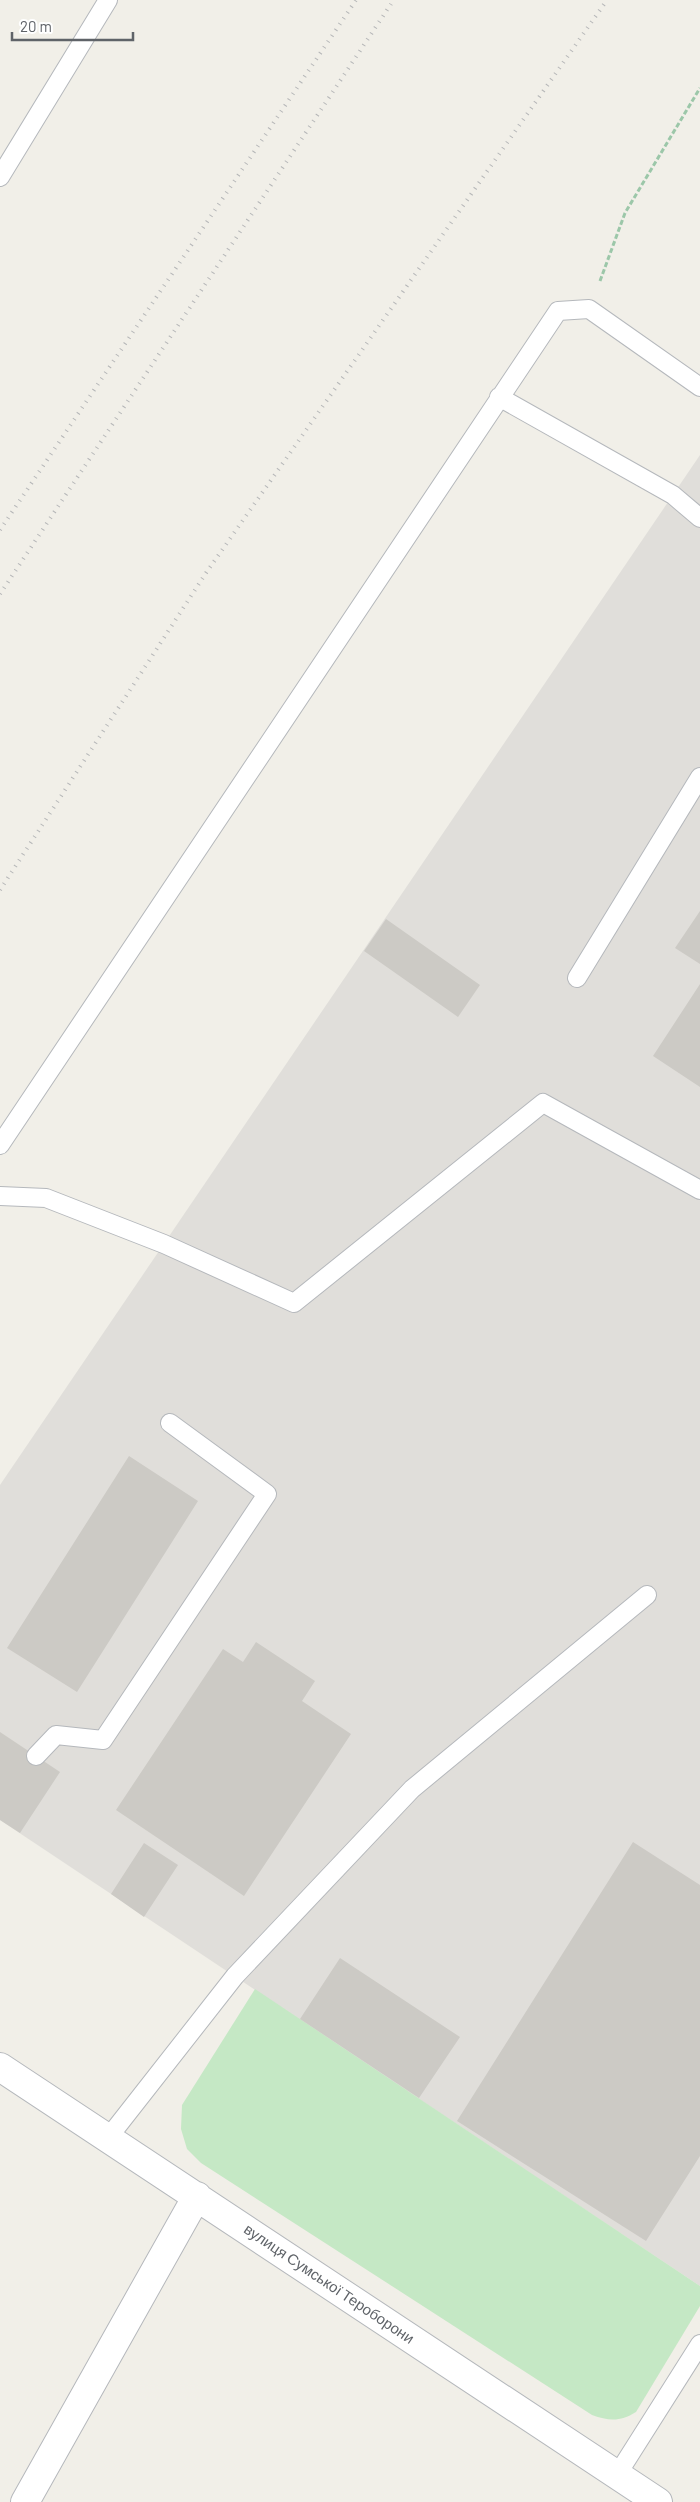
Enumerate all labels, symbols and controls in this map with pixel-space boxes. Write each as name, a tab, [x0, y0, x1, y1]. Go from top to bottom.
scale bar	[12, 10, 134, 42]
text: 20 m	[20, 17, 52, 35]
street label: вулиця Сумської Тероборони	[241, 2219, 418, 2347]

